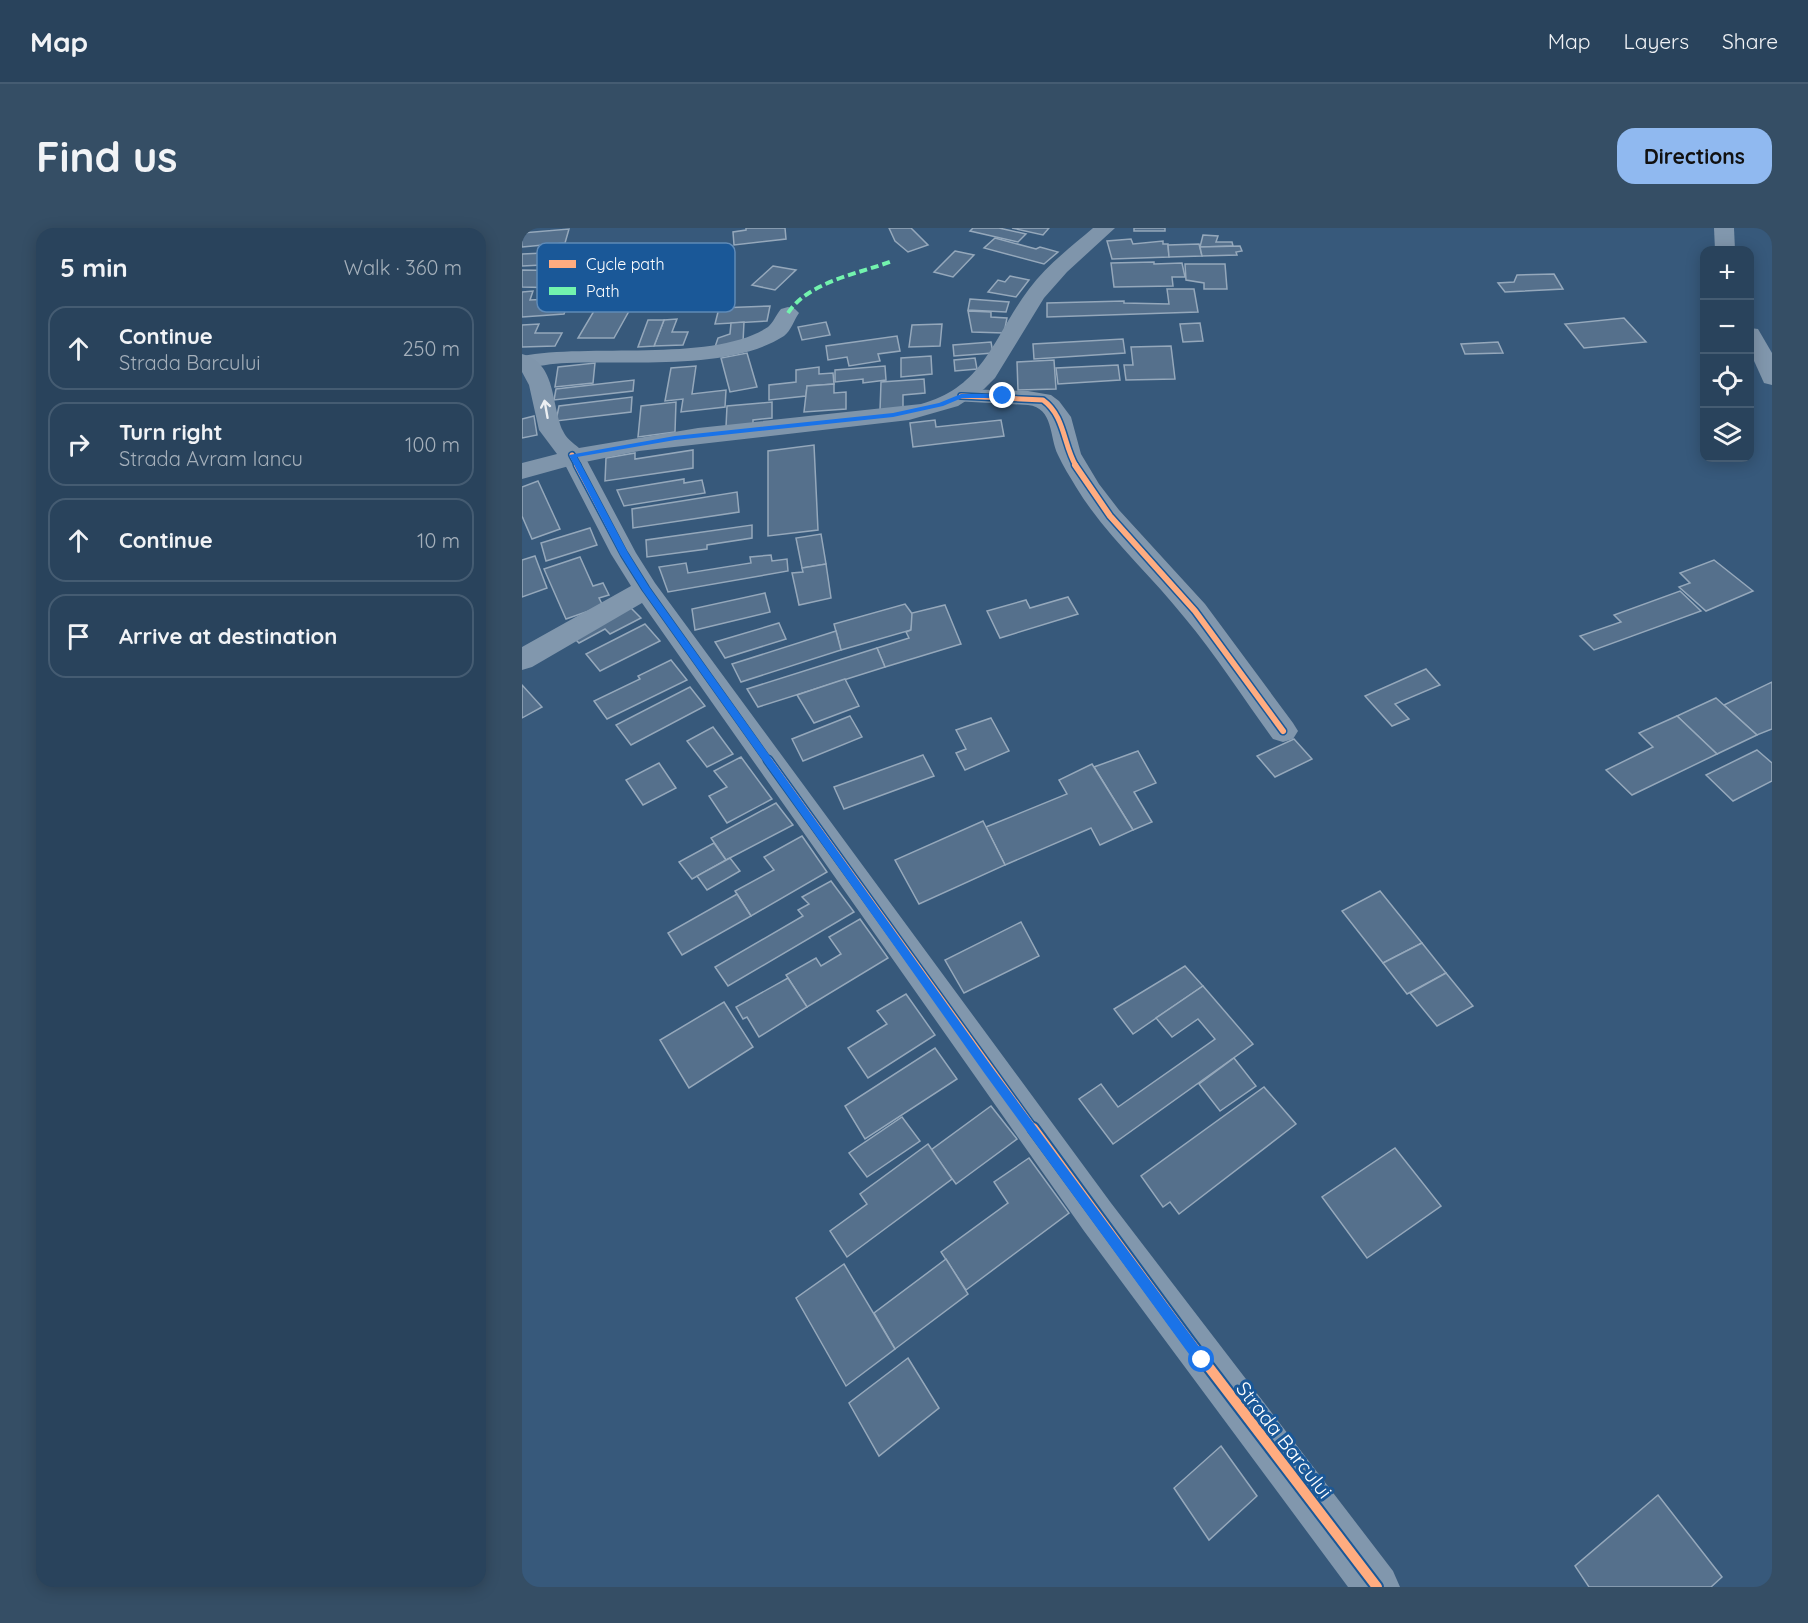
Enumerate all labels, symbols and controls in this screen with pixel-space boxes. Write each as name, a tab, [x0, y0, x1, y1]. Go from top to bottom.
text: Map	[30, 24, 88, 59]
text: Map	[1548, 28, 1591, 54]
text: Layers	[1624, 28, 1689, 54]
text: Share	[1722, 28, 1778, 54]
button: Directions	[1617, 128, 1772, 184]
text: Find us	[36, 130, 178, 183]
legend	[537, 243, 735, 312]
map controls	[1700, 246, 1754, 462]
button: +	[1700, 246, 1754, 300]
text: 5 min	[60, 251, 128, 284]
text: Cycle path	[586, 254, 665, 274]
text: Walk · 360 m	[344, 255, 462, 280]
text: Path	[586, 281, 620, 301]
button: −	[1700, 300, 1754, 354]
text: Continue	[119, 322, 213, 350]
icon: ahead	[62, 332, 95, 365]
text: 250 m	[402, 336, 460, 361]
text: Strada Barcului	[119, 350, 261, 375]
button: locate	[1700, 354, 1754, 408]
route end	[989, 382, 1015, 408]
one-way arrow	[540, 400, 551, 420]
button: layers	[1700, 408, 1754, 462]
text: Turn right	[119, 418, 223, 446]
icon: right	[62, 428, 95, 461]
text: 100 m	[405, 432, 460, 457]
text: Strada Avram Iancu	[119, 446, 303, 471]
icon: ahead	[62, 524, 95, 557]
text: Continue	[119, 526, 213, 554]
text: 10 m	[417, 528, 460, 553]
icon: arrive	[62, 620, 95, 653]
text: Arrive at destination	[119, 622, 337, 650]
route start	[1188, 1346, 1214, 1372]
street label: Strada Barcului	[1231, 1376, 1338, 1503]

